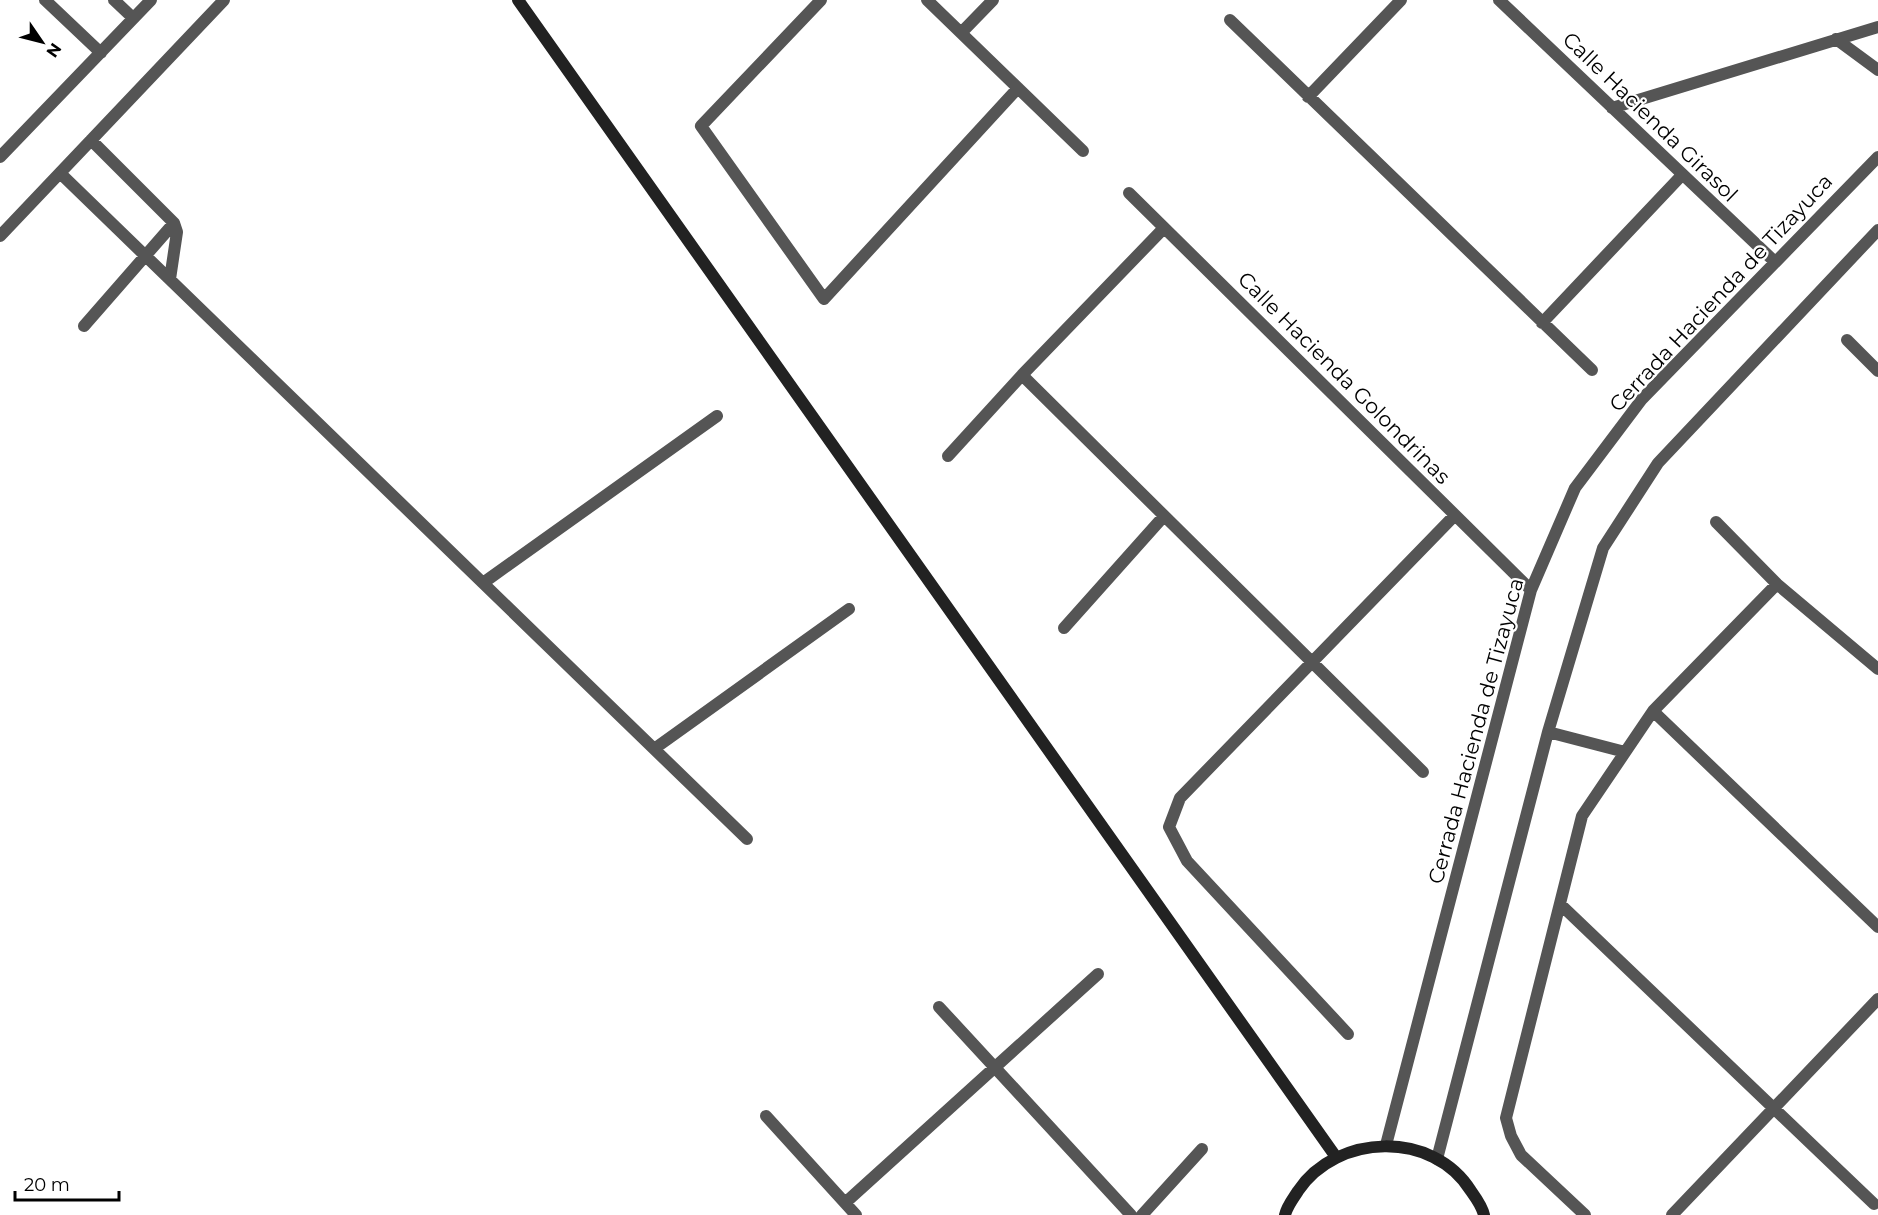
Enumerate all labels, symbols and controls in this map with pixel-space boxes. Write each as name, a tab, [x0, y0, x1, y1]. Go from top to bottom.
north arrow	[12, 12, 72, 72]
street label: Calle Hacienda Girasol	[1558, 27, 1743, 207]
text: N	[42, 40, 65, 61]
street label: Cerrada Hacienda de Tizayuca	[1604, 169, 1837, 417]
street label: Calle Hacienda Golondrinas	[1233, 266, 1456, 489]
street label: Cerrada Hacienda de Tizayuca	[1423, 575, 1528, 887]
scale bar	[15, 1164, 118, 1202]
text: 20 m	[24, 1174, 70, 1196]

